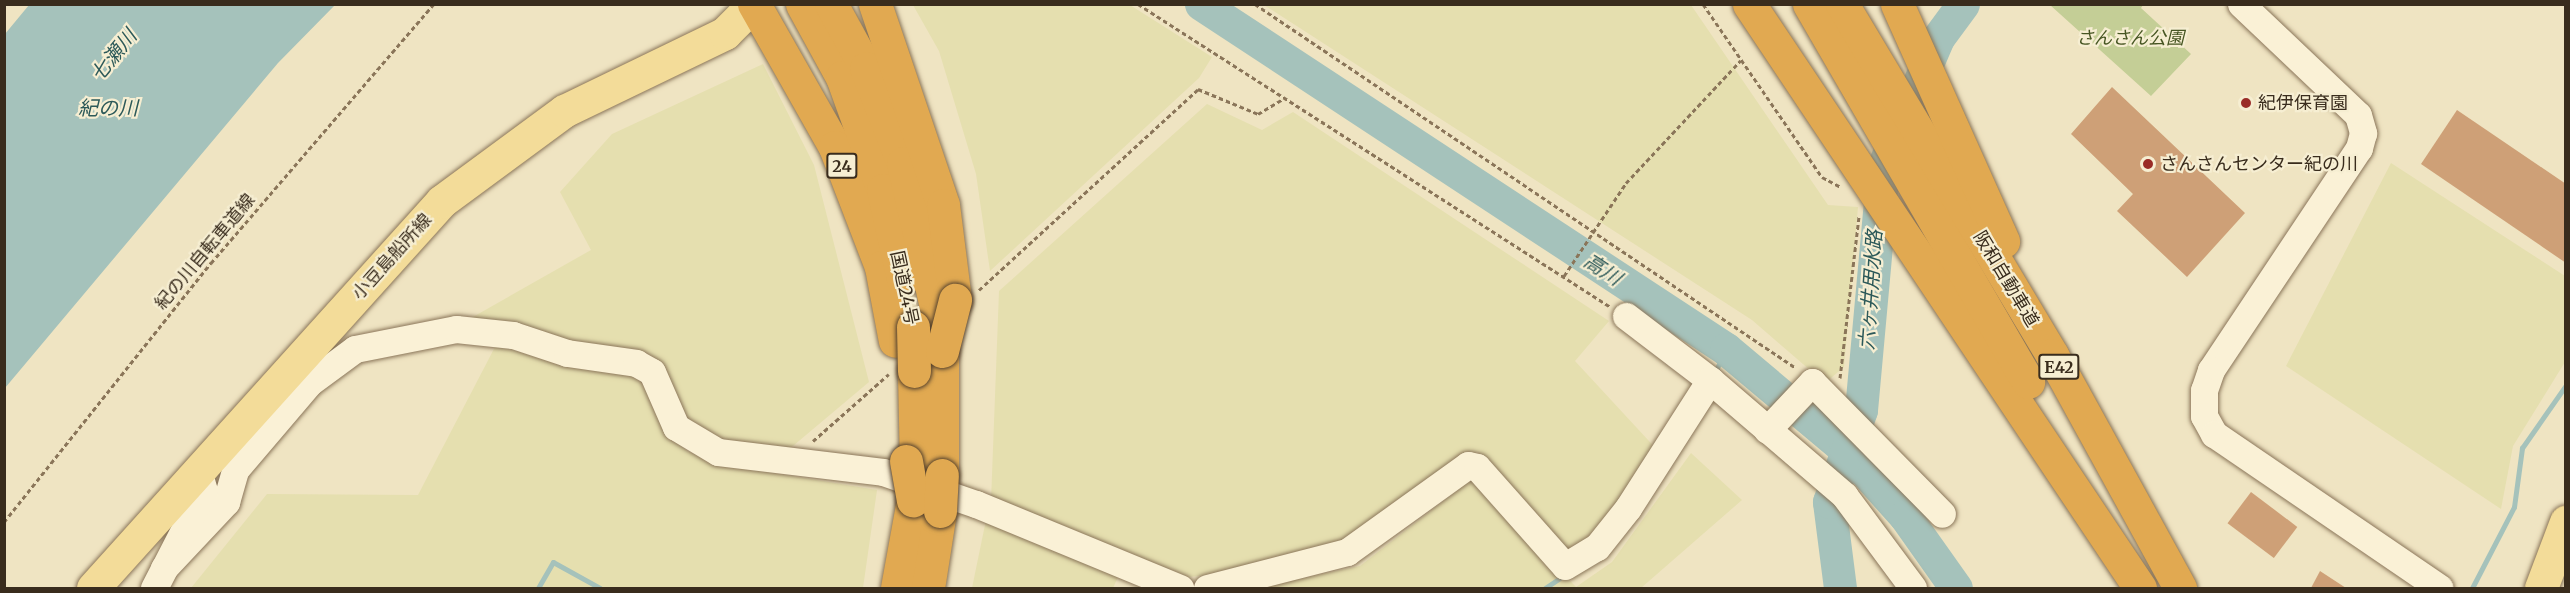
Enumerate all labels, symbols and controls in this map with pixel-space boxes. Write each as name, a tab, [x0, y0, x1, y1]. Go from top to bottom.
water label: 七瀬川	[85, 24, 141, 86]
park label: さんさん公園	[2076, 27, 2184, 49]
place label: 紀伊保育園	[2258, 92, 2348, 114]
water label: 紀の川	[78, 95, 138, 119]
marker: 紀伊保育園	[2239, 96, 2253, 110]
road number: 24	[826, 153, 858, 179]
place label: さんさんセンター紀の川	[2160, 153, 2358, 175]
marker: さんさんセンター紀の川	[2141, 157, 2155, 171]
street label: 紀の川自転車道線	[150, 190, 260, 314]
street label: 小豆島船所線	[348, 210, 436, 304]
street label: 阪和自動車道	[1969, 227, 2043, 331]
water label: 六ヶ井用水路	[1854, 229, 1886, 351]
water label: 高川	[1580, 248, 1626, 290]
street label: 国道24号	[886, 249, 922, 327]
road number: E42	[2038, 354, 2080, 380]

